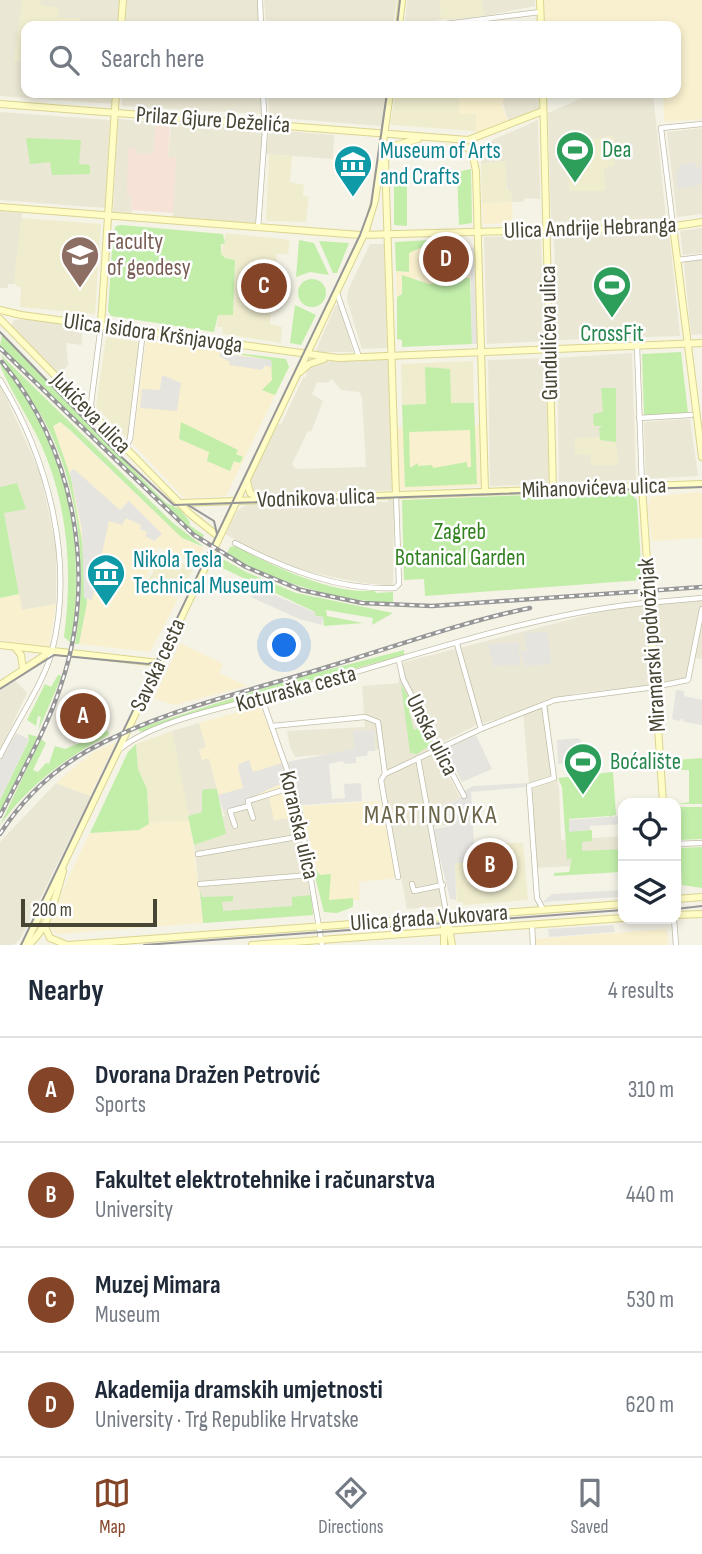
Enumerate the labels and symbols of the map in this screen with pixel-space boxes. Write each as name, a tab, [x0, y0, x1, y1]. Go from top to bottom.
street label: Prilaz Gjure Deželića	[135, 101, 291, 139]
sports icon: Dea	[554, 129, 596, 184]
place label: Dea	[602, 136, 631, 164]
place label: Museum of Arts and Crafts	[380, 137, 501, 191]
museum icon: Museum of Arts and Crafts	[332, 143, 374, 198]
street label: Ulica Andrije Hebranga	[503, 211, 677, 245]
place label: Faculty of geodesy	[107, 228, 191, 282]
pin: D	[423, 233, 469, 285]
school or university icon: Faculty of geodesy	[59, 234, 101, 289]
pin: C	[241, 260, 287, 312]
sports icon: CrossFit	[591, 264, 633, 319]
street label: Gundulićeva ulica	[534, 265, 564, 401]
street label: Ulica Isidora Kršnjavoga	[62, 307, 244, 359]
place label: CrossFit	[580, 320, 644, 348]
street label: Jukićeva ulica	[44, 365, 137, 460]
street label: Mihanovićeva ulica	[521, 471, 667, 505]
street label: Vodnikova ulica	[256, 482, 376, 514]
park label: Zagreb Botanical Garden	[395, 518, 525, 572]
place label: Nikola Tesla Technical Museum	[133, 546, 274, 600]
museum icon: Nikola Tesla Technical Museum	[85, 552, 127, 607]
street label: Miramarski podvožnjak	[632, 557, 672, 733]
street label: Savska cesta	[124, 614, 192, 716]
your location	[267, 628, 301, 662]
street label: Koturaška cesta	[233, 660, 359, 718]
pin: A	[60, 690, 106, 742]
street label: Unska ulica	[400, 690, 464, 780]
sports icon: Boćalište	[562, 741, 604, 796]
place label: Boćalište	[610, 748, 681, 776]
street label: Koranska ulica	[273, 768, 325, 882]
district label: MARTINOVKA	[364, 800, 498, 831]
pin: B	[467, 839, 513, 891]
scale bar	[21, 896, 158, 928]
street label: Ulica grada Vukovara	[349, 899, 509, 937]

